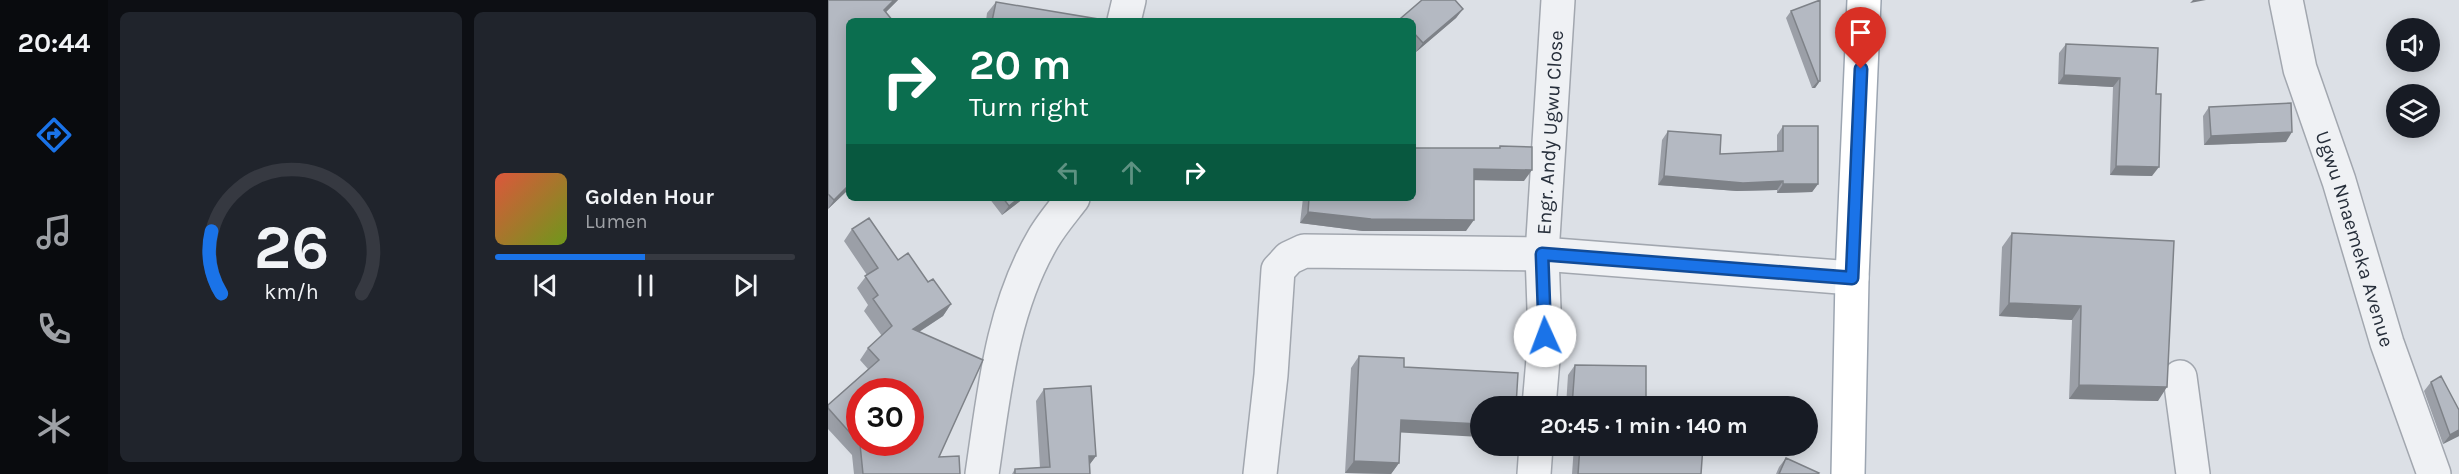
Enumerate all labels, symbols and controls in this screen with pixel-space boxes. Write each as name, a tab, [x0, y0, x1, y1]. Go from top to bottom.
pin	[1835, 7, 1886, 69]
icon: arrive	[1844, 16, 1877, 49]
map controls	[2386, 18, 2440, 138]
button: sound	[2386, 18, 2440, 72]
text: 20:44	[18, 27, 90, 59]
street label: Engr. Andy Ugwu Close	[1532, 30, 1568, 236]
text: 20 m	[969, 40, 1071, 90]
icon: right	[870, 42, 948, 120]
button: layers	[2386, 84, 2440, 138]
text: Turn right	[969, 91, 1089, 123]
icon: directions	[33, 114, 75, 156]
street label: Ugwu Nnaemeka Avenue	[2311, 128, 2399, 350]
icon: left	[1052, 156, 1085, 189]
icon: ahead	[1115, 156, 1148, 189]
icon: right	[1178, 156, 1211, 189]
text: Golden Hour	[585, 184, 714, 210]
text: Lumen	[585, 210, 648, 233]
icon: music	[33, 211, 75, 253]
text: 26	[253, 211, 329, 284]
icon: previous	[529, 269, 562, 302]
icon: pause	[629, 269, 662, 302]
icon: next	[729, 269, 762, 302]
text: km/h	[264, 279, 318, 304]
position arrow	[1513, 304, 1577, 368]
icon: phone	[33, 308, 75, 350]
speed limit sign: 30	[846, 378, 924, 456]
icon: climate	[33, 405, 75, 447]
text: 20:45 · 1 min · 140 m	[1540, 413, 1748, 439]

